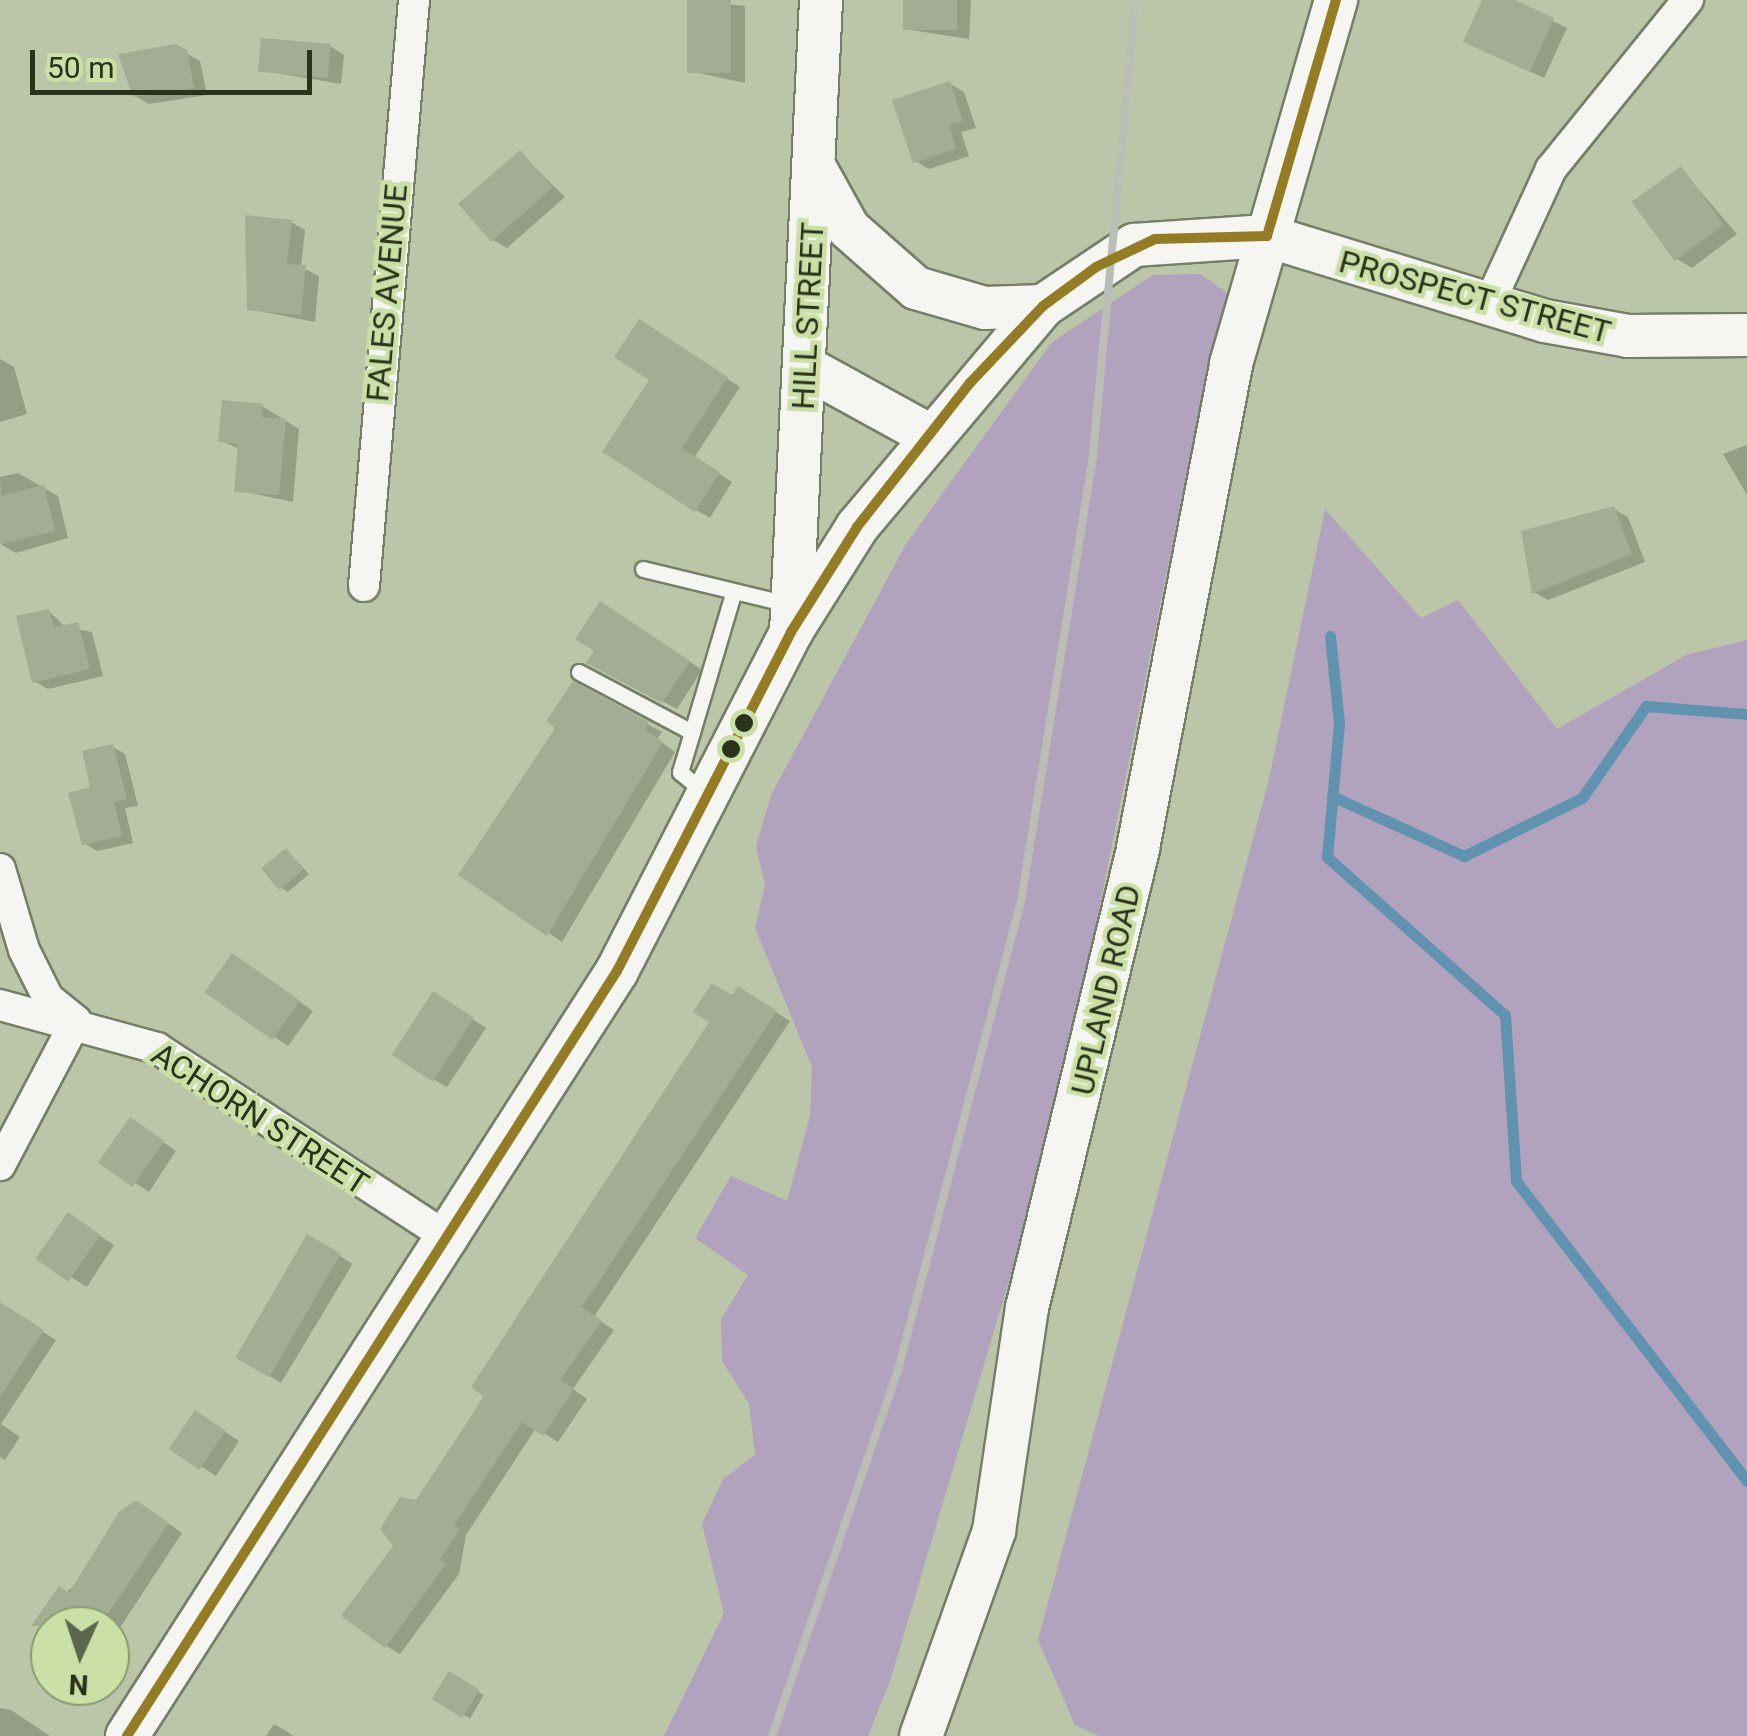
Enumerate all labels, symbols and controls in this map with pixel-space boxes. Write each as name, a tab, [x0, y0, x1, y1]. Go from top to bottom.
scale bar	[35, 30, 318, 92]
text: 50 m	[47, 50, 114, 85]
street label: FALES AVENUE	[358, 183, 416, 403]
street label: HILL STREET	[784, 221, 832, 411]
street label: PROSPECT STREET	[1335, 242, 1615, 352]
unlabelled marker	[734, 713, 754, 733]
unlabelled marker	[721, 739, 741, 759]
street label: UPLAND ROAD	[1063, 881, 1149, 1099]
street label: ACHORN STREET	[145, 1035, 375, 1203]
north arrow	[30, 1606, 130, 1706]
text: N	[68, 1667, 89, 1701]

